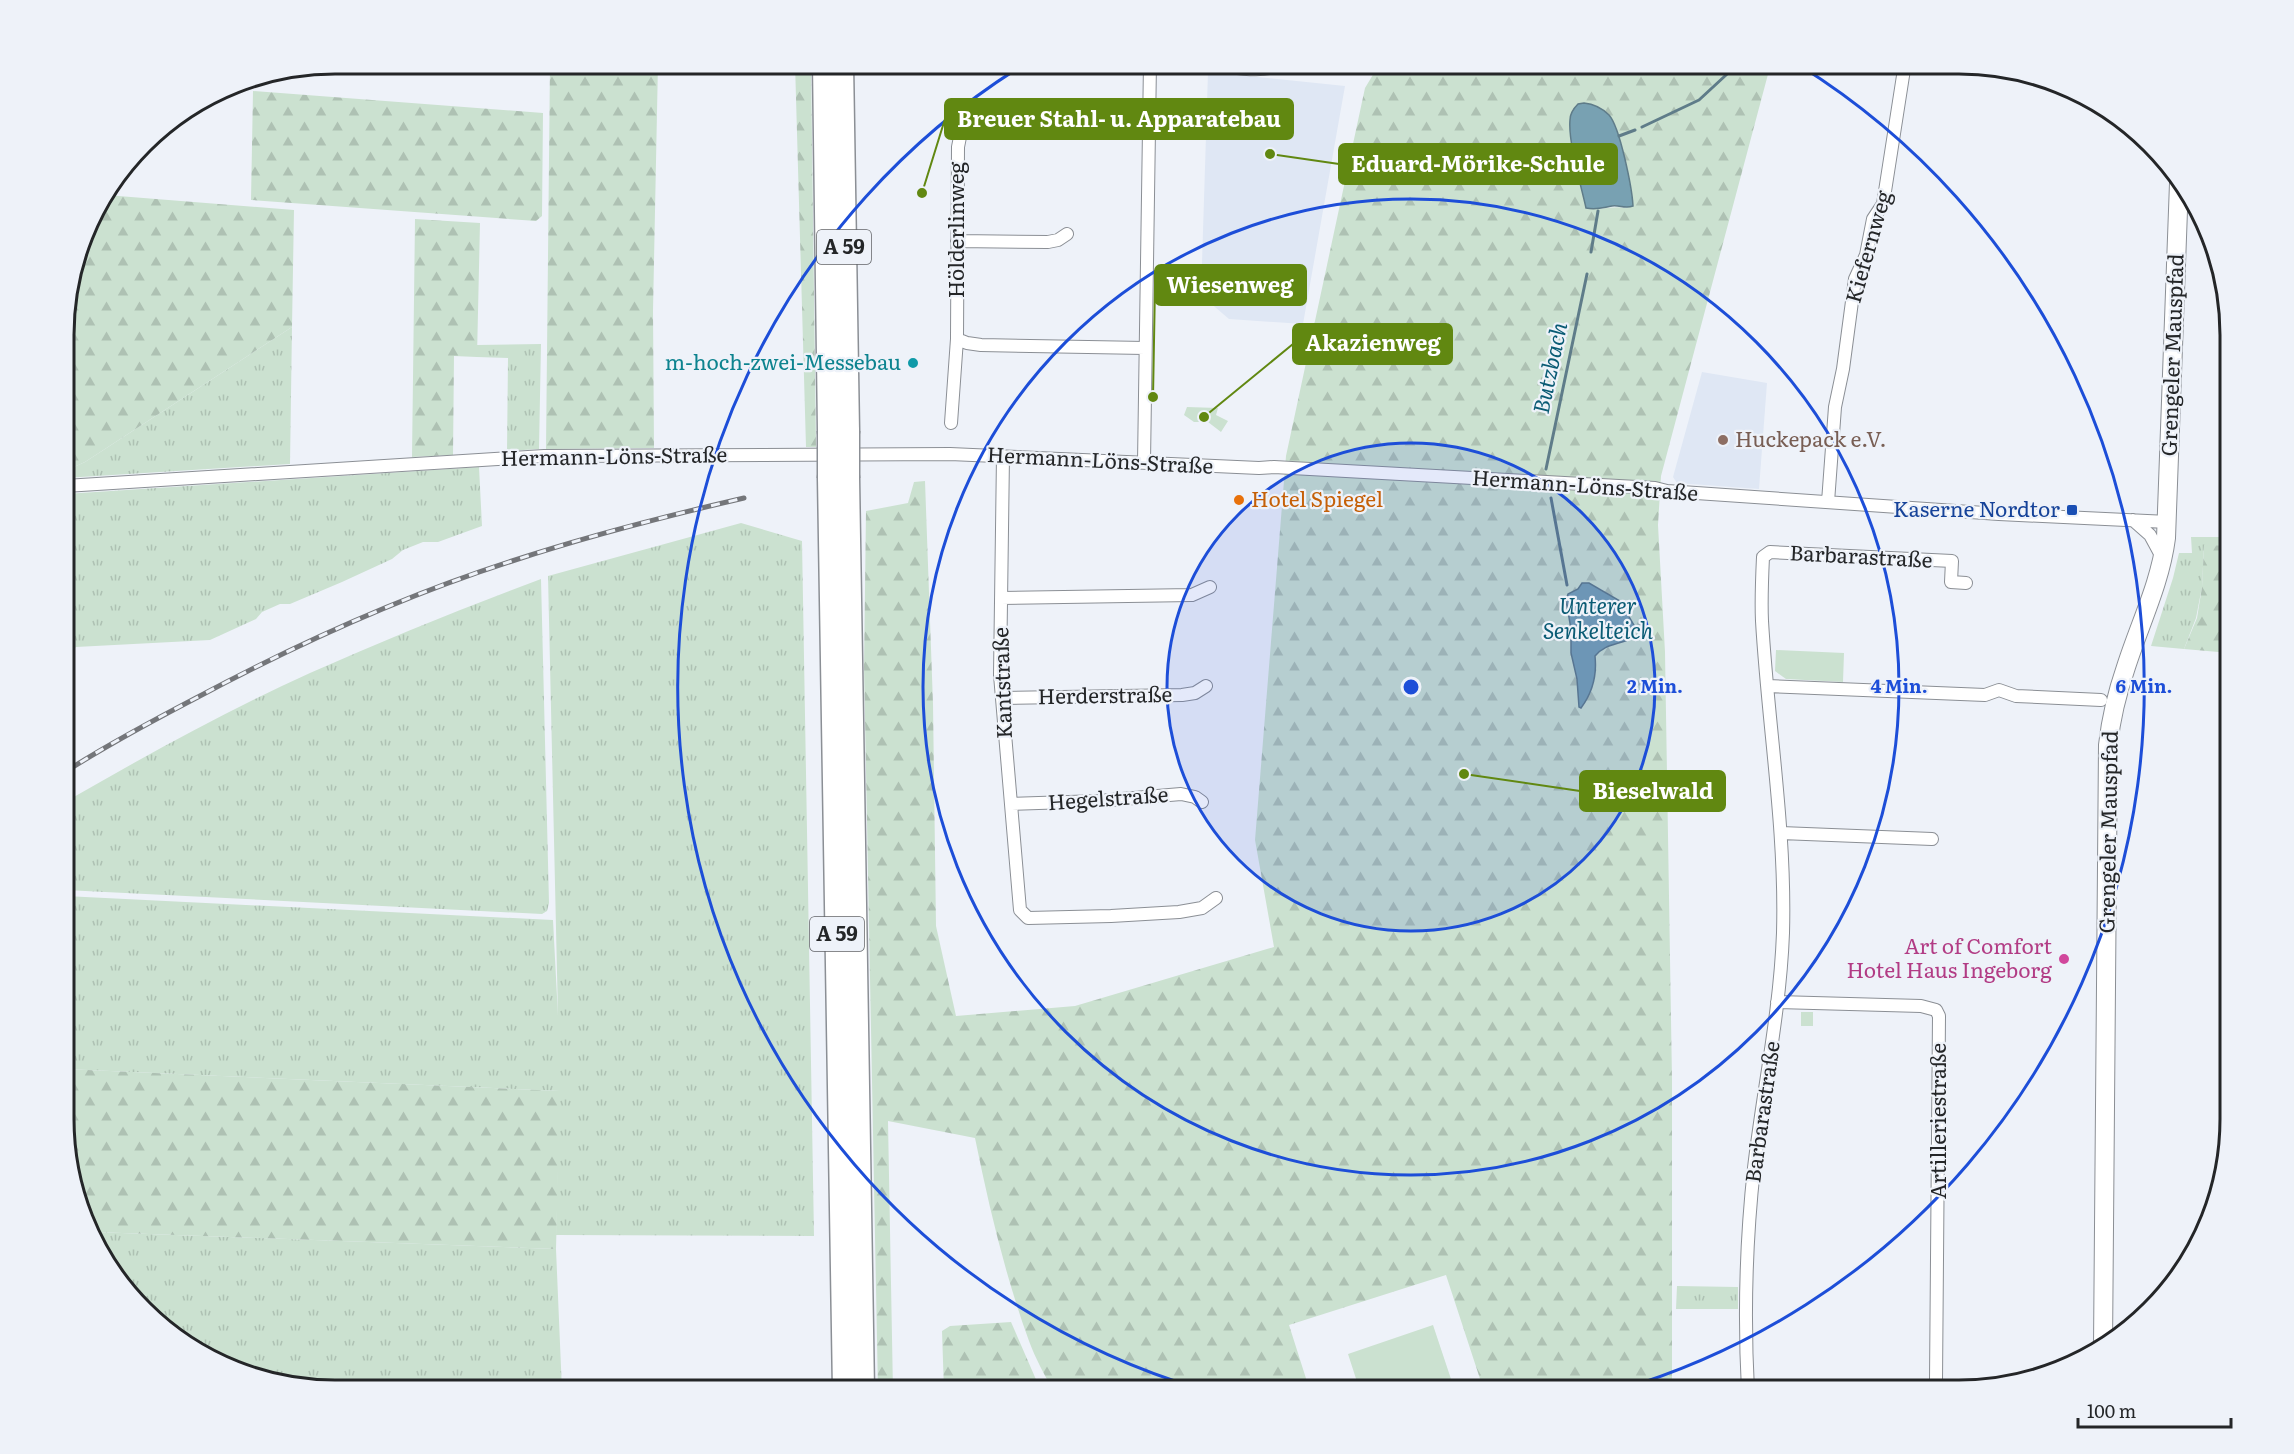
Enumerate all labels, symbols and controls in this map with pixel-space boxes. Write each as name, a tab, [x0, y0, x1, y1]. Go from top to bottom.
callout: Breuer Stahl- u. Apparatebau	[945, 99, 1293, 139]
text: Breuer Stahl- u. Apparatebau	[957, 101, 1281, 134]
callout: Eduard-Mörike-Schule	[1339, 144, 1617, 184]
text: Eduard-Mörike-Schule	[1351, 146, 1605, 179]
street label: Hölderlinweg	[939, 161, 970, 298]
street label: Kiefernweg	[1836, 186, 1898, 306]
road number: A 59	[817, 230, 871, 264]
street label: Grengeler Mauspfad	[2151, 253, 2190, 457]
callout: Wiesenweg	[1155, 265, 1306, 305]
text: Wiesenweg	[1166, 267, 1294, 300]
water label: Butzbach	[1523, 319, 1574, 416]
callout: Akazienweg	[1293, 324, 1452, 364]
text: Akazienweg	[1305, 325, 1441, 358]
place label: m-hoch-zwei-Messebau	[665, 345, 901, 376]
marker: m-hoch-zwei-Messebau	[906, 356, 920, 370]
place label: Huckepack e.V.	[1735, 422, 1887, 453]
marker: Huckepack e.V.	[1716, 433, 1730, 447]
street label: Hermann-Löns-Straße	[500, 437, 728, 472]
street label: Hermann-Löns-Straße	[986, 437, 1214, 480]
street label: Hermann-Löns-Straße	[1471, 460, 1699, 507]
place label: Hotel Spiegel	[1251, 482, 1383, 513]
place label: Kaserne Nordtor	[1893, 492, 2060, 523]
marker: Hotel Spiegel	[1232, 493, 1246, 507]
marker: Kaserne Nordtor	[2065, 503, 2079, 517]
street label: Barbarastraße	[1789, 535, 1933, 574]
water label: Unterer Senkelteich	[1543, 588, 1653, 646]
street label: Kantstraße	[983, 627, 1018, 739]
text: 2 Min.	[1627, 672, 1683, 699]
text: 4 Min.	[1870, 672, 1928, 699]
text: 6 Min.	[2116, 672, 2172, 699]
street label: Herderstraße	[1037, 677, 1173, 710]
centre of rings	[1401, 677, 1421, 697]
street label: Grengeler Mauspfad	[2089, 730, 2124, 934]
callout: Bieselwald	[1580, 771, 1725, 811]
text: Bieselwald	[1593, 773, 1713, 806]
street label: Hegelstraße	[1046, 777, 1169, 816]
road number: A 59	[810, 917, 864, 951]
place label: Art of Comfort Hotel Haus Ingeborg	[1846, 929, 2053, 984]
marker: Art of Comfort Hotel Haus Ingeborg	[2057, 952, 2071, 966]
street label: Barbarastraße	[1735, 1039, 1786, 1185]
street label: Artilleriestraße	[1921, 1043, 1952, 1199]
scale bar	[2078, 1391, 2231, 1429]
text: 100 m	[2087, 1397, 2136, 1424]

